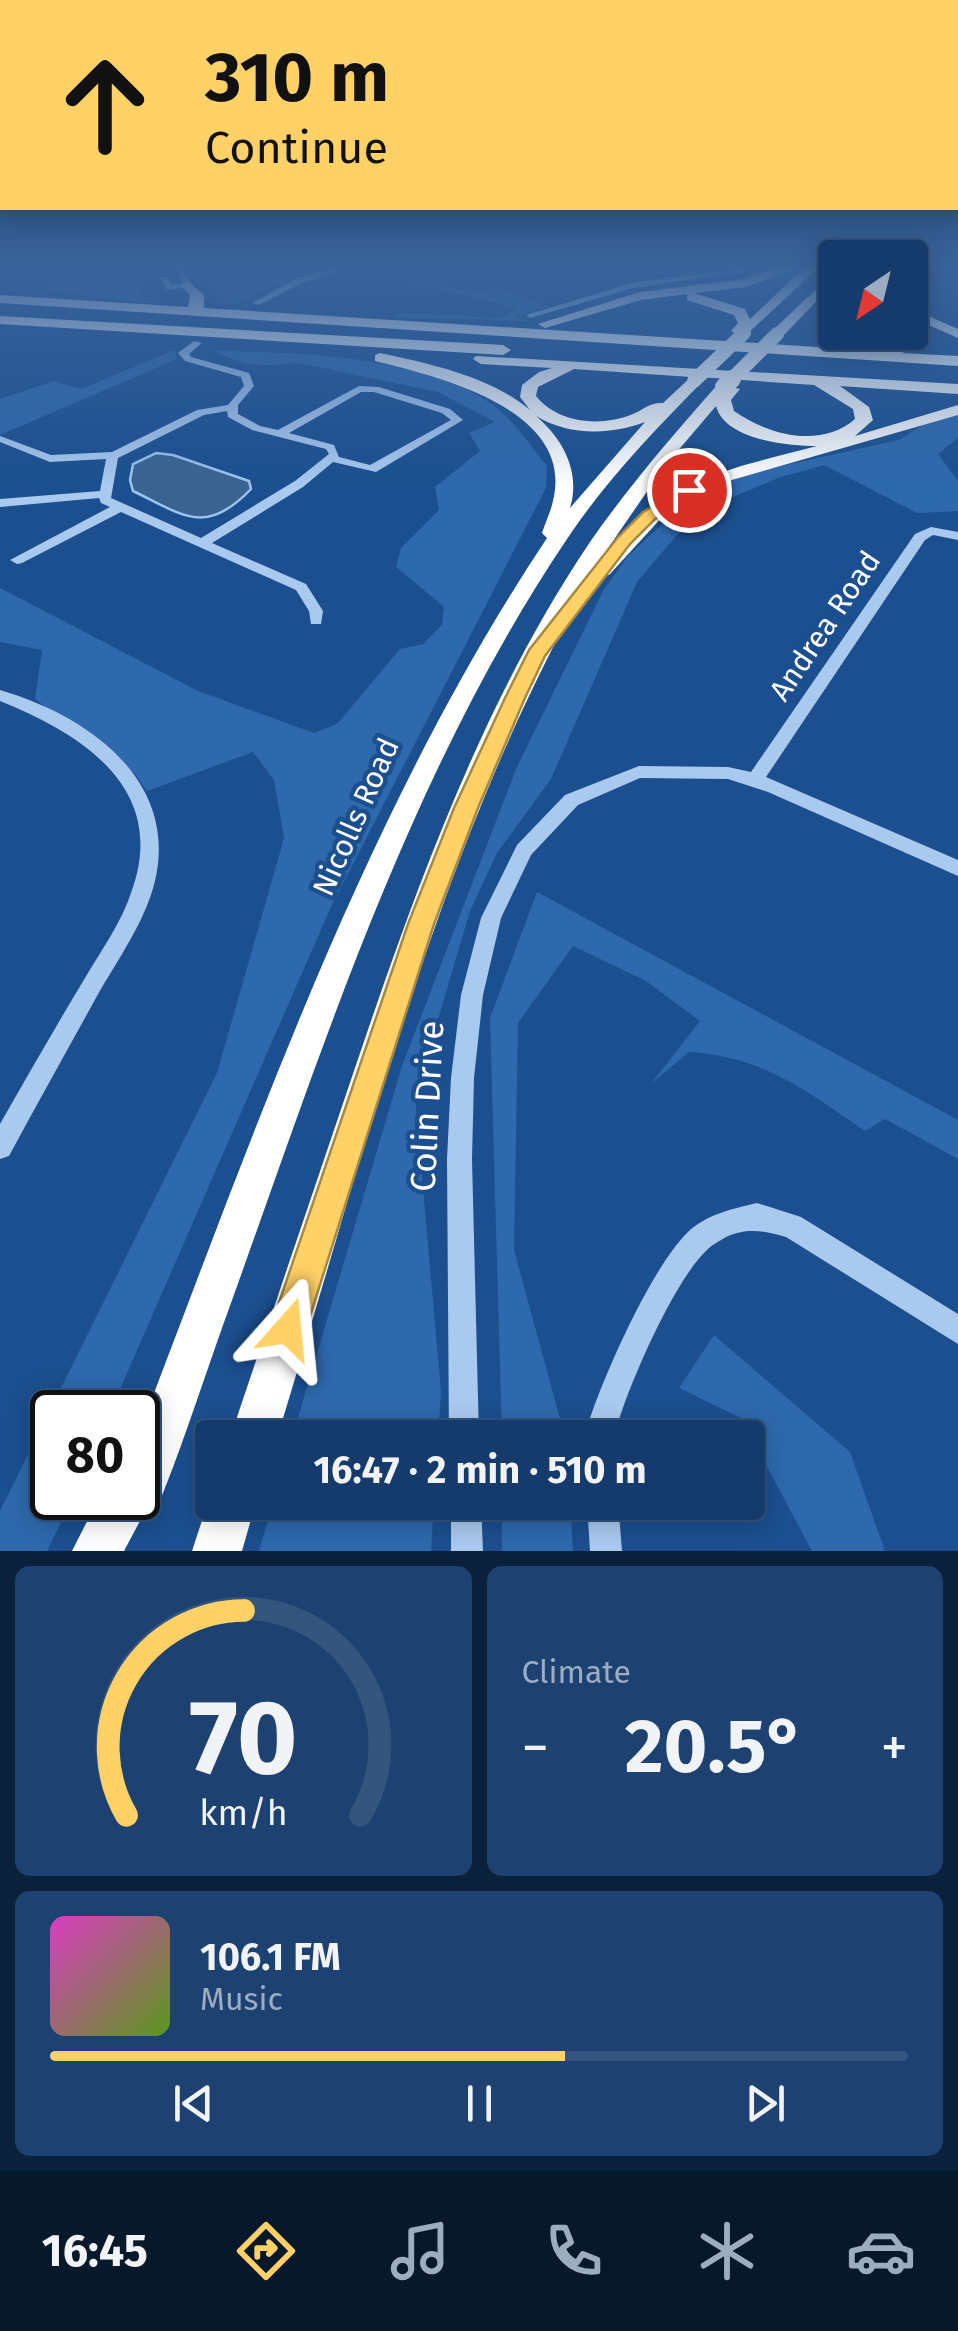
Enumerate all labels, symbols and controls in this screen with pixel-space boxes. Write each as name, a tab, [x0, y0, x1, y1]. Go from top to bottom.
text: 310 m	[205, 36, 389, 120]
icon: ahead	[40, 40, 170, 170]
text: Continue	[205, 121, 388, 175]
north arrow	[818, 240, 928, 350]
map controls	[818, 240, 928, 350]
pin	[647, 448, 732, 533]
icon: arrive	[662, 463, 717, 518]
street label: Andrea Road	[762, 544, 888, 708]
street label: Nicolls Road	[305, 733, 407, 901]
street label: Colin Drive	[402, 1019, 452, 1193]
position arrow	[236, 1277, 340, 1381]
speed limit sign: 80	[30, 1390, 160, 1520]
text: 16:47 · 2 min · 510 m	[313, 1447, 647, 1493]
text: Climate	[522, 1653, 631, 1691]
text: 70	[189, 1676, 297, 1801]
text: 20.5°	[625, 1702, 805, 1792]
text: −	[522, 1715, 549, 1781]
text: +	[881, 1715, 908, 1781]
text: km/h	[199, 1792, 287, 1834]
text: 106.1 FM	[200, 1934, 341, 1980]
text: Music	[200, 1980, 283, 2018]
icon: previous	[166, 2076, 221, 2131]
icon: pause	[452, 2076, 507, 2131]
icon: next	[738, 2076, 793, 2131]
icon: directions	[231, 2216, 301, 2286]
icon: music	[385, 2216, 455, 2286]
icon: phone	[539, 2216, 609, 2286]
icon: climate	[692, 2216, 762, 2286]
icon: car	[846, 2216, 916, 2286]
text: 16:45	[42, 2224, 148, 2278]

